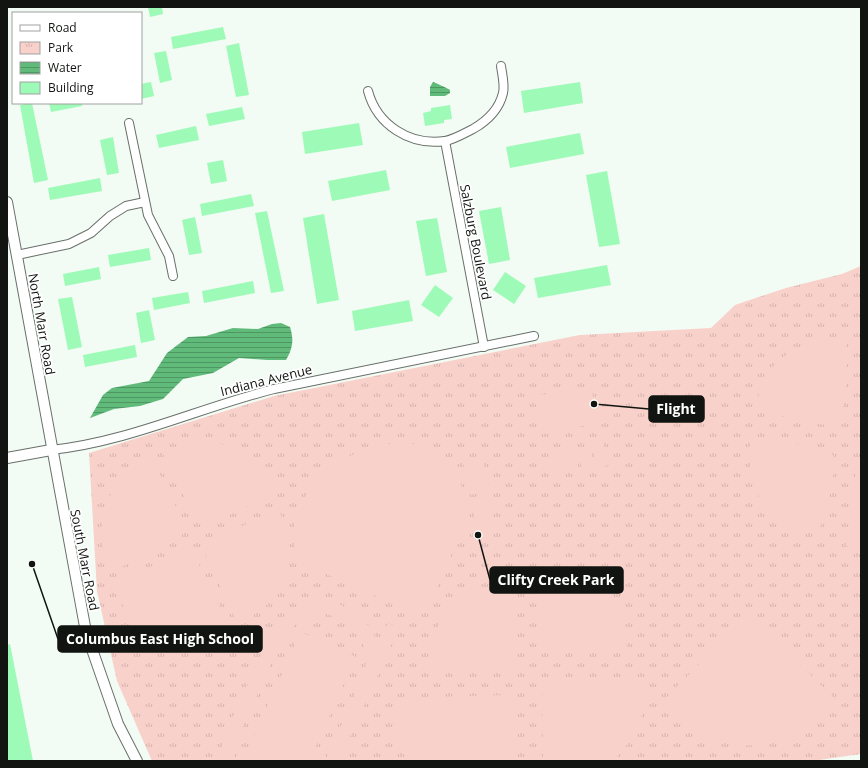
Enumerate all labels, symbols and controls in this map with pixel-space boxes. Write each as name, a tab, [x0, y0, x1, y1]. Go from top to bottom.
legend	[12, 12, 142, 104]
text: Road	[48, 19, 77, 36]
text: Park	[48, 39, 74, 56]
text: Water	[48, 59, 82, 76]
text: Building	[48, 79, 94, 96]
street label: Salzburg Boulevard	[456, 183, 496, 301]
street label: North Marr Road	[24, 272, 60, 376]
street label: Indiana Avenue	[218, 360, 314, 400]
callout: Flight	[649, 396, 704, 422]
text: Flight	[656, 399, 696, 418]
street label: South Marr Road	[66, 508, 104, 612]
callout: Clifty Creek Park	[490, 567, 623, 593]
text: Clifty Creek Park	[498, 570, 615, 589]
callout: Columbus East High School	[58, 626, 262, 652]
text: Columbus East High School	[66, 629, 254, 648]

